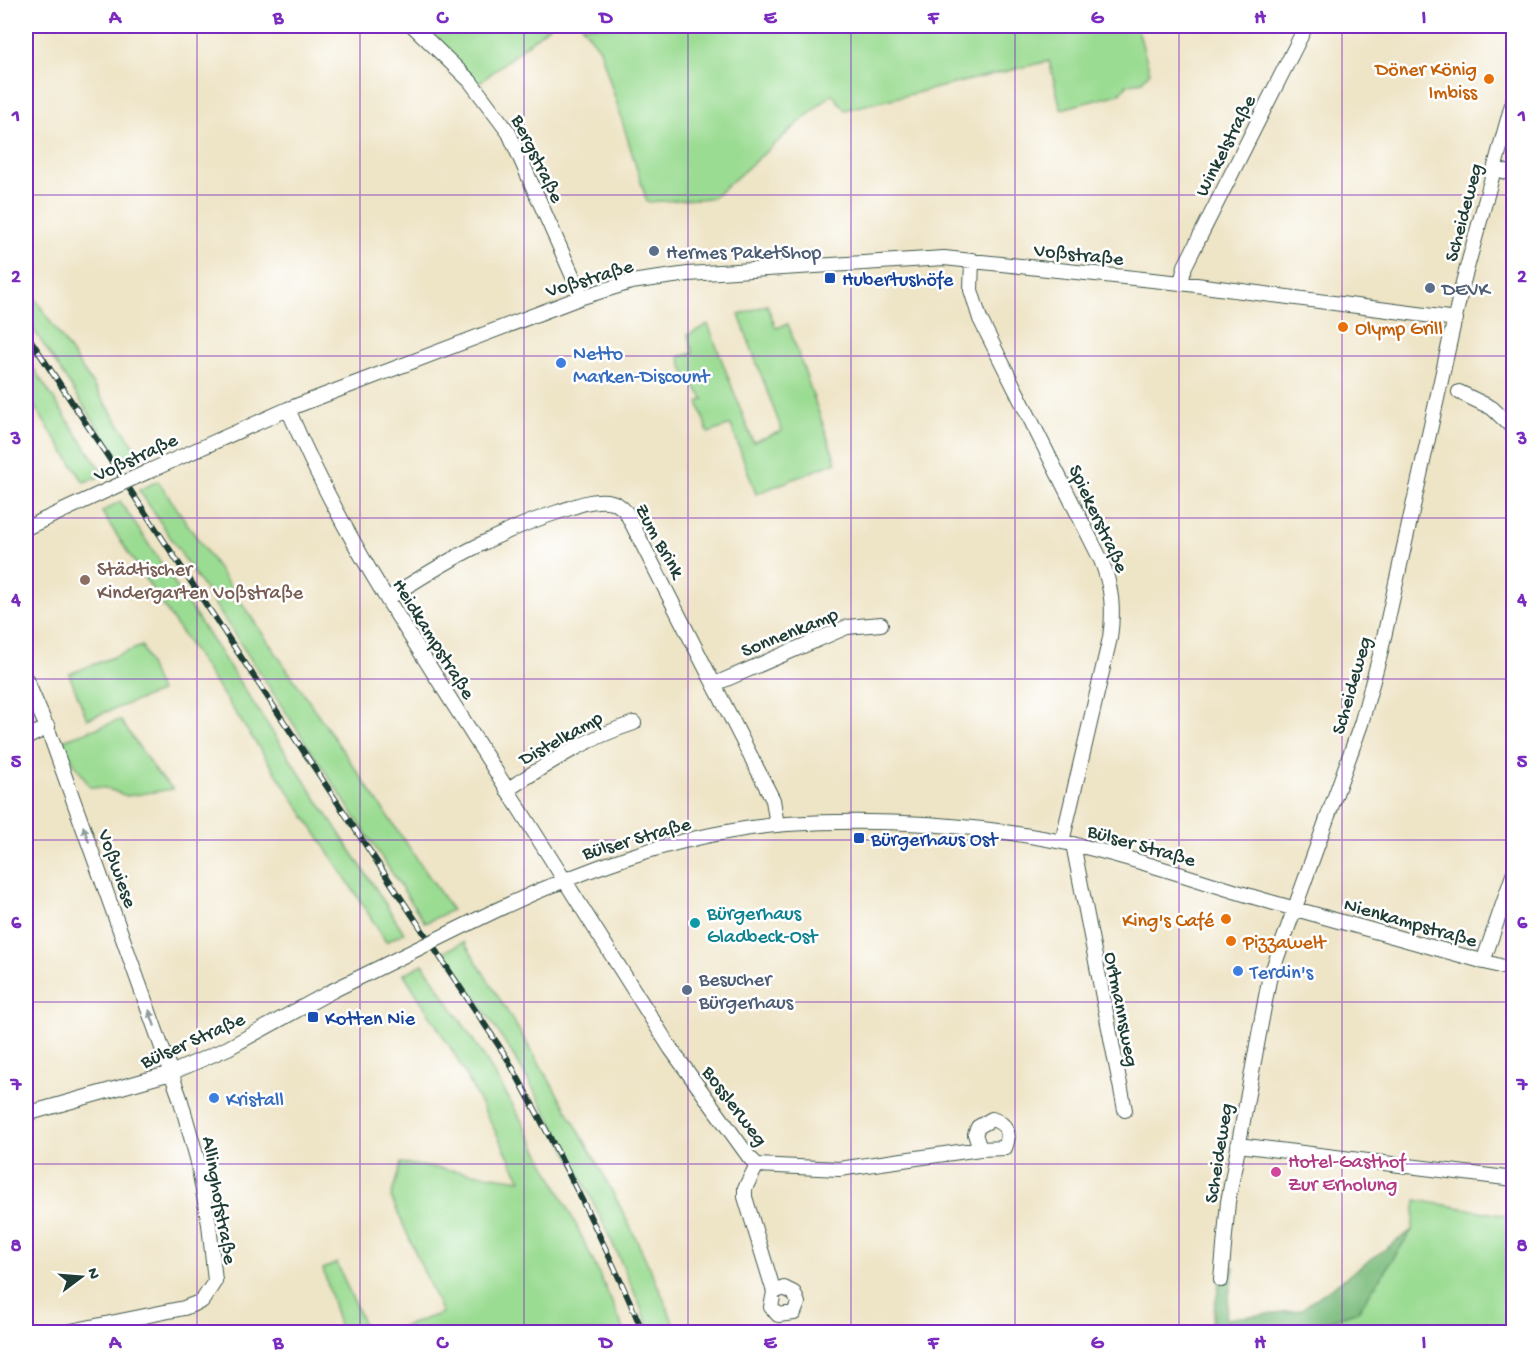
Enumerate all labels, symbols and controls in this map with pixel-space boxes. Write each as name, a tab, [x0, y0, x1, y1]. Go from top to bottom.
text: A	[108, 8, 123, 31]
text: B	[272, 8, 284, 31]
text: C	[436, 8, 450, 31]
text: D	[597, 8, 613, 31]
text: E	[764, 8, 778, 31]
text: F	[927, 8, 940, 31]
text: G	[1091, 8, 1105, 31]
text: H	[1254, 8, 1266, 31]
text: I	[1422, 8, 1427, 31]
place label: Döner König Imbiss	[1373, 60, 1478, 106]
marker: Döner König Imbiss	[1482, 72, 1496, 86]
street label: Winkelstraße	[1192, 91, 1263, 201]
text: 1	[11, 106, 20, 129]
text: 1	[1517, 106, 1526, 129]
street label: Bergstraße	[504, 111, 567, 208]
street label: Scheideweg	[1441, 161, 1490, 265]
street label: Voßstraße	[1032, 240, 1125, 273]
place label: Hermes PaketShop	[666, 243, 821, 266]
marker: Hermes PaketShop	[647, 244, 661, 258]
street label: Voßstraße	[543, 256, 637, 305]
text: 2	[11, 267, 21, 290]
text: 2	[1517, 267, 1527, 290]
place label: Hubertushöfe	[842, 270, 954, 293]
marker: Hubertushöfe	[823, 271, 837, 285]
place label: DEVK	[1440, 280, 1492, 303]
marker: DEVK	[1423, 281, 1437, 295]
place label: Olymp Grill	[1355, 319, 1443, 342]
marker: Olymp Grill	[1336, 320, 1350, 334]
place label: Netto Marken-Discount	[573, 344, 711, 390]
marker: Netto Marken-Discount	[554, 356, 568, 370]
text: 3	[10, 429, 21, 452]
street label: Voßstraße	[90, 429, 183, 489]
text: 3	[1516, 429, 1527, 452]
street label: Spiekerstraße	[1062, 462, 1132, 578]
street label: Zum Brink	[628, 501, 689, 585]
place label: Städtischer Kindergarten Voßstraße	[97, 560, 304, 606]
marker: Städtischer Kindergarten Voßstraße	[78, 573, 92, 587]
street label: Heidkampstraße	[386, 575, 479, 705]
text: 4	[10, 590, 21, 613]
text: 4	[1516, 590, 1527, 613]
street label: Sonnenkamp	[738, 604, 842, 664]
street label: Scheideweg	[1328, 634, 1378, 738]
street label: Distelkamp	[514, 708, 607, 773]
text: 5	[11, 752, 22, 775]
text: 5	[1517, 752, 1528, 775]
street label: Bülser Straße	[579, 814, 694, 867]
street label: Bülser Straße	[1083, 821, 1199, 874]
one-way arrow	[81, 825, 91, 843]
street label: Voßwiese	[91, 826, 141, 912]
place label: Bürgerhaus Ost	[870, 830, 999, 853]
marker: Bürgerhaus Ost	[852, 831, 866, 845]
street label: Nienkampstraße	[1341, 894, 1480, 955]
place label: Bürgerhaus Gladbeck-Ost	[706, 904, 819, 950]
place label: King's Café	[1122, 911, 1215, 934]
marker: King's Café	[1219, 912, 1233, 926]
text: 6	[11, 913, 22, 936]
text: 6	[1517, 913, 1528, 936]
marker: Bürgerhaus Gladbeck-Ost	[688, 916, 702, 930]
place label: Pizzawelt	[1242, 933, 1327, 956]
marker: Pizzawelt	[1224, 934, 1238, 948]
street label: Ortmannsweg	[1097, 950, 1142, 1069]
place label: Terdin's	[1249, 963, 1314, 986]
marker: Terdin's	[1231, 964, 1245, 978]
place label: Besucher Bürgerhaus	[698, 970, 794, 1016]
marker: Besucher Bürgerhaus	[680, 983, 694, 997]
street label: Bülser Straße	[137, 1009, 250, 1076]
one-way arrow	[147, 1009, 156, 1027]
place label: Kotten Nie	[325, 1009, 416, 1032]
marker: Kotten Nie	[306, 1010, 320, 1024]
street label: Bosslerweg	[695, 1062, 771, 1152]
text: 7	[10, 1075, 23, 1098]
text: 7	[1516, 1075, 1529, 1098]
place label: Kristall	[226, 1090, 284, 1113]
marker: Kristall	[207, 1091, 221, 1105]
street label: Scheideweg	[1201, 1102, 1240, 1205]
street label: Allinghofstraße	[195, 1135, 240, 1267]
place label: Hotel-Gasthof Zur Erholung	[1288, 1152, 1407, 1198]
marker: Hotel-Gasthof Zur Erholung	[1269, 1165, 1283, 1179]
text: 8	[11, 1236, 22, 1259]
text: 8	[1517, 1236, 1528, 1259]
north arrow	[51, 1247, 111, 1307]
text: N	[81, 1266, 103, 1282]
text: A	[108, 1333, 123, 1356]
text: B	[272, 1333, 284, 1356]
text: C	[436, 1333, 450, 1356]
text: D	[597, 1333, 613, 1356]
text: E	[764, 1333, 778, 1356]
text: F	[927, 1333, 940, 1356]
text: G	[1091, 1333, 1105, 1356]
text: H	[1254, 1333, 1266, 1356]
text: I	[1422, 1333, 1427, 1356]

